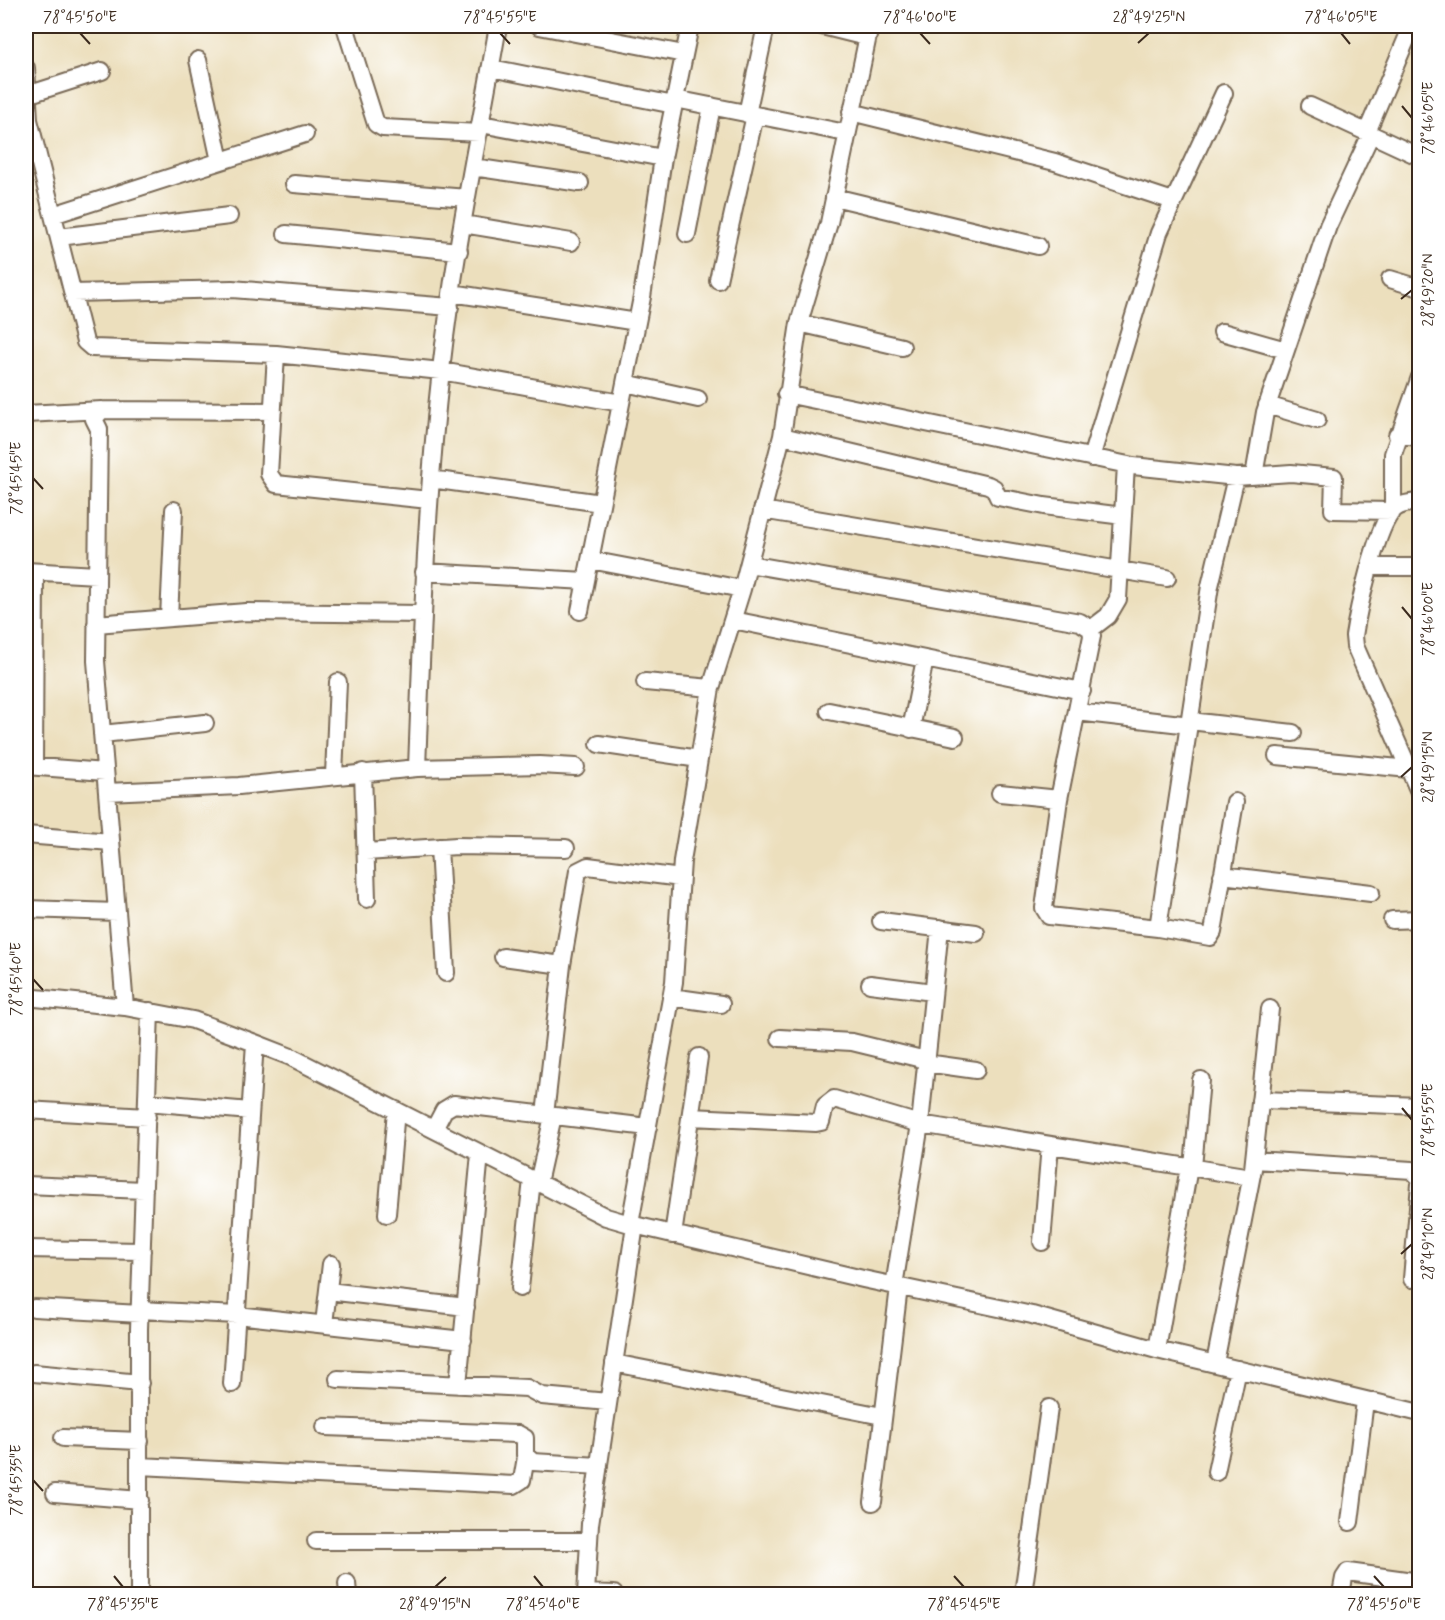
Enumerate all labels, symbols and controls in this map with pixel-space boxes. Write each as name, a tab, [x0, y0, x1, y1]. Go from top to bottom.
text: 78°45'50"E	[43, 8, 117, 28]
text: 78°45'55"E	[463, 8, 537, 28]
text: 78°46'00"E	[883, 8, 957, 28]
text: 28°49'25"N	[1113, 8, 1185, 28]
text: 78°46'05"E	[1304, 8, 1378, 28]
text: 78°46'05"E	[1419, 81, 1439, 155]
text: 28°49'20"N	[1419, 254, 1439, 326]
text: 78°45'45"E	[7, 441, 27, 515]
text: 78°46'00"E	[1419, 582, 1439, 656]
text: 28°49'15"N	[1419, 731, 1439, 803]
text: 78°45'40"E	[7, 942, 27, 1016]
text: 78°45'55"E	[1419, 1083, 1439, 1157]
text: 28°49'10"N	[1419, 1208, 1439, 1280]
text: 78°45'35"E	[7, 1444, 27, 1516]
text: 78°45'35"E	[87, 1595, 159, 1615]
text: 28°49'15"N	[399, 1595, 471, 1615]
text: 78°45'40"E	[506, 1595, 580, 1615]
text: 78°45'45"E	[927, 1595, 1001, 1615]
text: 78°45'50"E	[1347, 1595, 1421, 1615]

